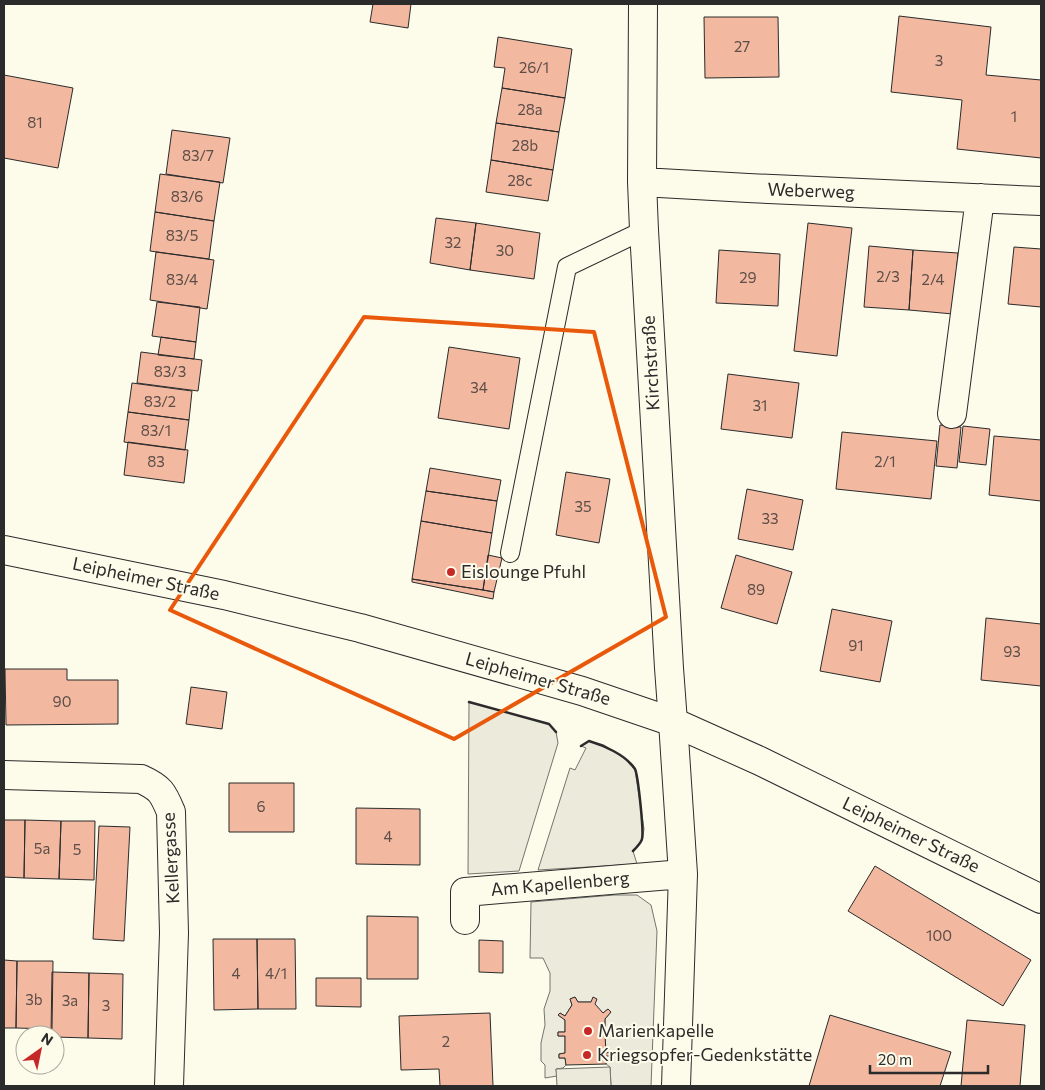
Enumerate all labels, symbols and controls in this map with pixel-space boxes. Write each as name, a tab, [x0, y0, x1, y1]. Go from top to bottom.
house number: 27	[734, 37, 750, 55]
house number: 3	[935, 51, 943, 69]
house number: 26/1	[519, 58, 549, 76]
house number: 28a	[517, 100, 543, 118]
house number: 1	[1011, 107, 1017, 125]
house number: 81	[27, 113, 43, 131]
house number: 28b	[512, 136, 538, 154]
house number: 83/7	[182, 146, 214, 164]
house number: 28c	[508, 171, 532, 189]
street label: Weberweg	[767, 177, 855, 203]
house number: 83/6	[171, 187, 203, 205]
house number: 83/5	[166, 226, 198, 244]
house number: 32	[445, 233, 461, 251]
house number: 30	[496, 241, 514, 259]
house number: 2/3	[876, 267, 900, 285]
house number: 29	[739, 268, 757, 286]
house number: 83/4	[166, 270, 198, 288]
house number: 2/4	[922, 270, 944, 288]
street label: Kirchstraße	[637, 315, 663, 411]
house number: 83/3	[154, 362, 186, 380]
house number: 34	[470, 378, 488, 396]
house number: 83/2	[144, 392, 176, 410]
house number: 31	[753, 396, 767, 414]
house number: 83/1	[141, 421, 171, 439]
house number: 83	[147, 452, 165, 470]
house number: 2/1	[874, 452, 896, 470]
house number: 35	[574, 497, 592, 515]
house number: 33	[761, 509, 779, 527]
street label: Leipheimer Straße	[71, 552, 222, 604]
place label: Eislounge Pfuhl	[461, 560, 586, 582]
marker: Eislounge Pfuhl	[445, 566, 457, 578]
house number: 89	[747, 580, 765, 598]
house number: 91	[848, 636, 864, 654]
house number: 93	[1003, 642, 1021, 660]
street label: Leipheimer Straße	[463, 647, 613, 709]
house number: 90	[53, 692, 71, 710]
street label: Leipheimer Straße	[839, 791, 984, 877]
house number: 6	[256, 797, 266, 815]
street label: Kellergasse	[157, 812, 183, 904]
house number: 4	[384, 827, 393, 845]
house number: 5a	[34, 839, 50, 857]
house number: 5	[73, 840, 81, 858]
street label: Am Kapellenberg	[490, 866, 630, 900]
house number: 100	[926, 926, 952, 944]
house number: 4	[232, 964, 241, 982]
house number: 4/1	[265, 964, 287, 982]
house number: 3b	[25, 990, 43, 1008]
house number: 3a	[62, 991, 78, 1009]
house number: 3	[102, 996, 110, 1014]
place label: Marienkapelle	[598, 1019, 714, 1041]
north arrow	[15, 1025, 65, 1075]
marker: Marienkapelle	[582, 1025, 594, 1037]
text: N	[38, 1029, 56, 1049]
house number: 2	[442, 1032, 450, 1050]
scale bar	[870, 1042, 988, 1074]
place label: Kriegsopfer-Gedenkstätte	[597, 1043, 812, 1065]
marker: Kriegsopfer-Gedenkstätte	[581, 1049, 593, 1061]
text: 20 m	[878, 1050, 912, 1068]

